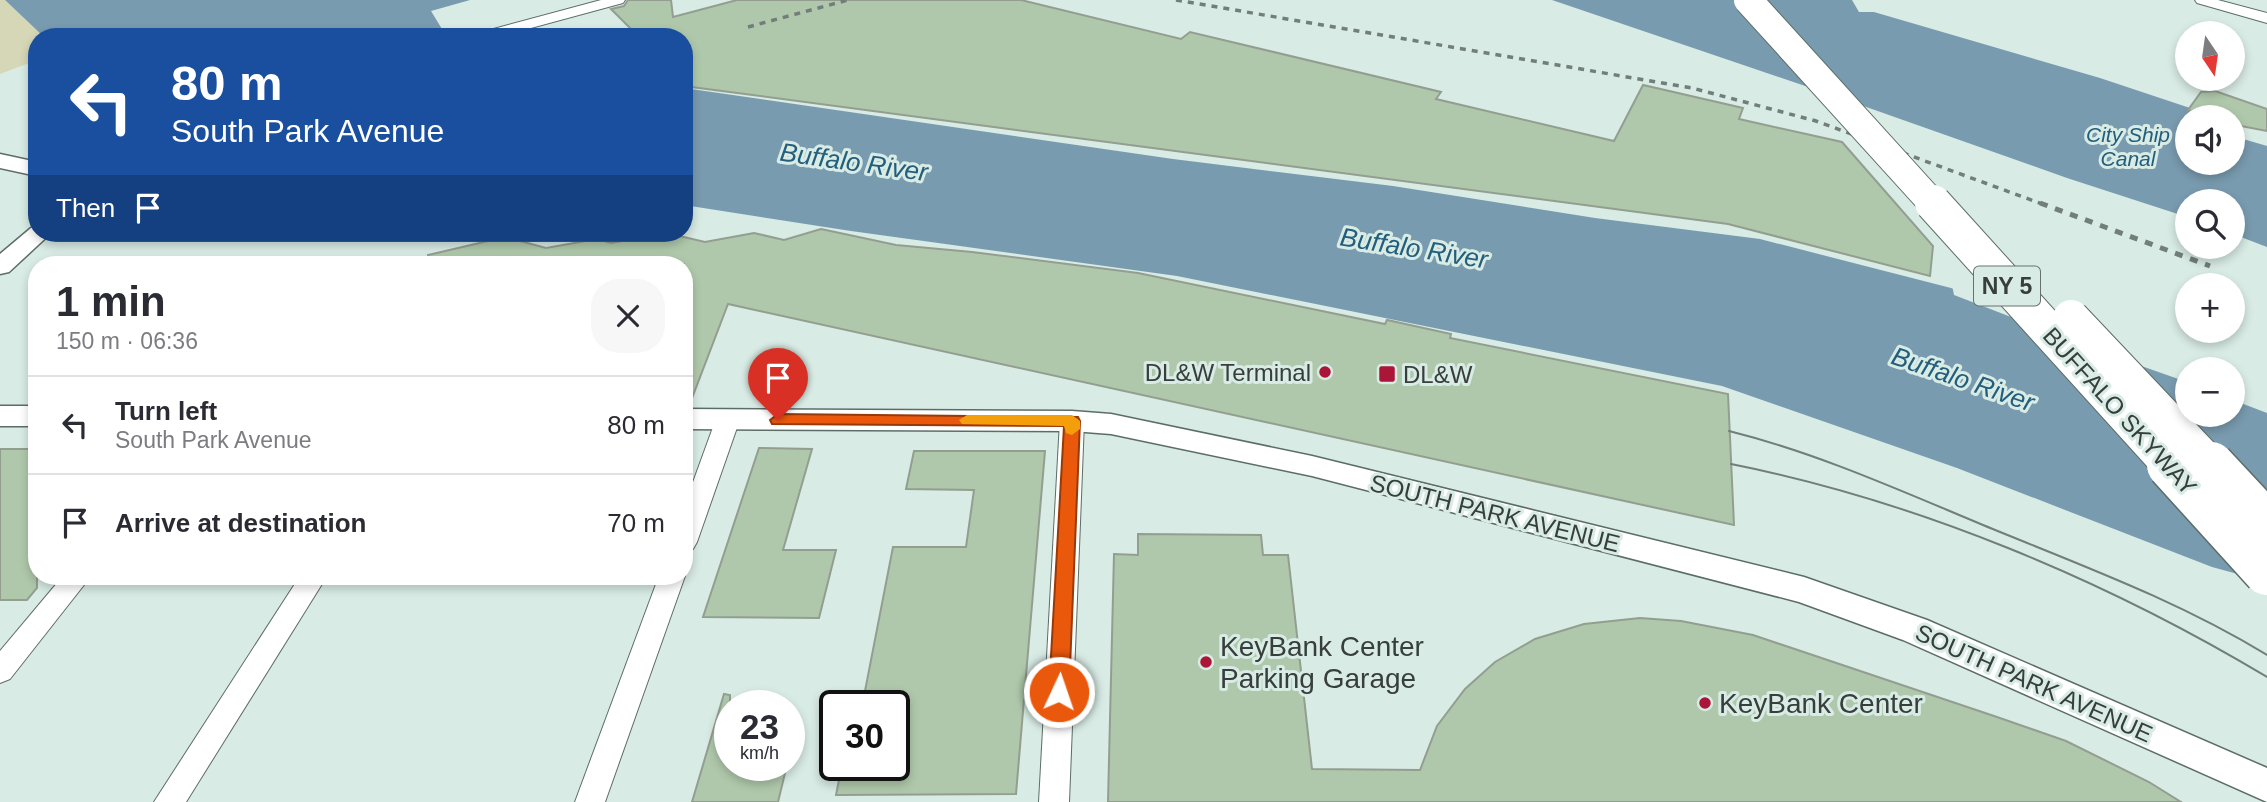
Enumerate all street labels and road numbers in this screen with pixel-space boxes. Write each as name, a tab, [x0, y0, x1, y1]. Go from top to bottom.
road number: NY 5	[1974, 266, 2040, 306]
street label: BUFFALO SKYWAY	[2038, 322, 2202, 500]
street label: SOUTH PARK AVENUE	[1367, 469, 1623, 557]
street label: SOUTH PARK AVENUE	[1911, 619, 2157, 747]

